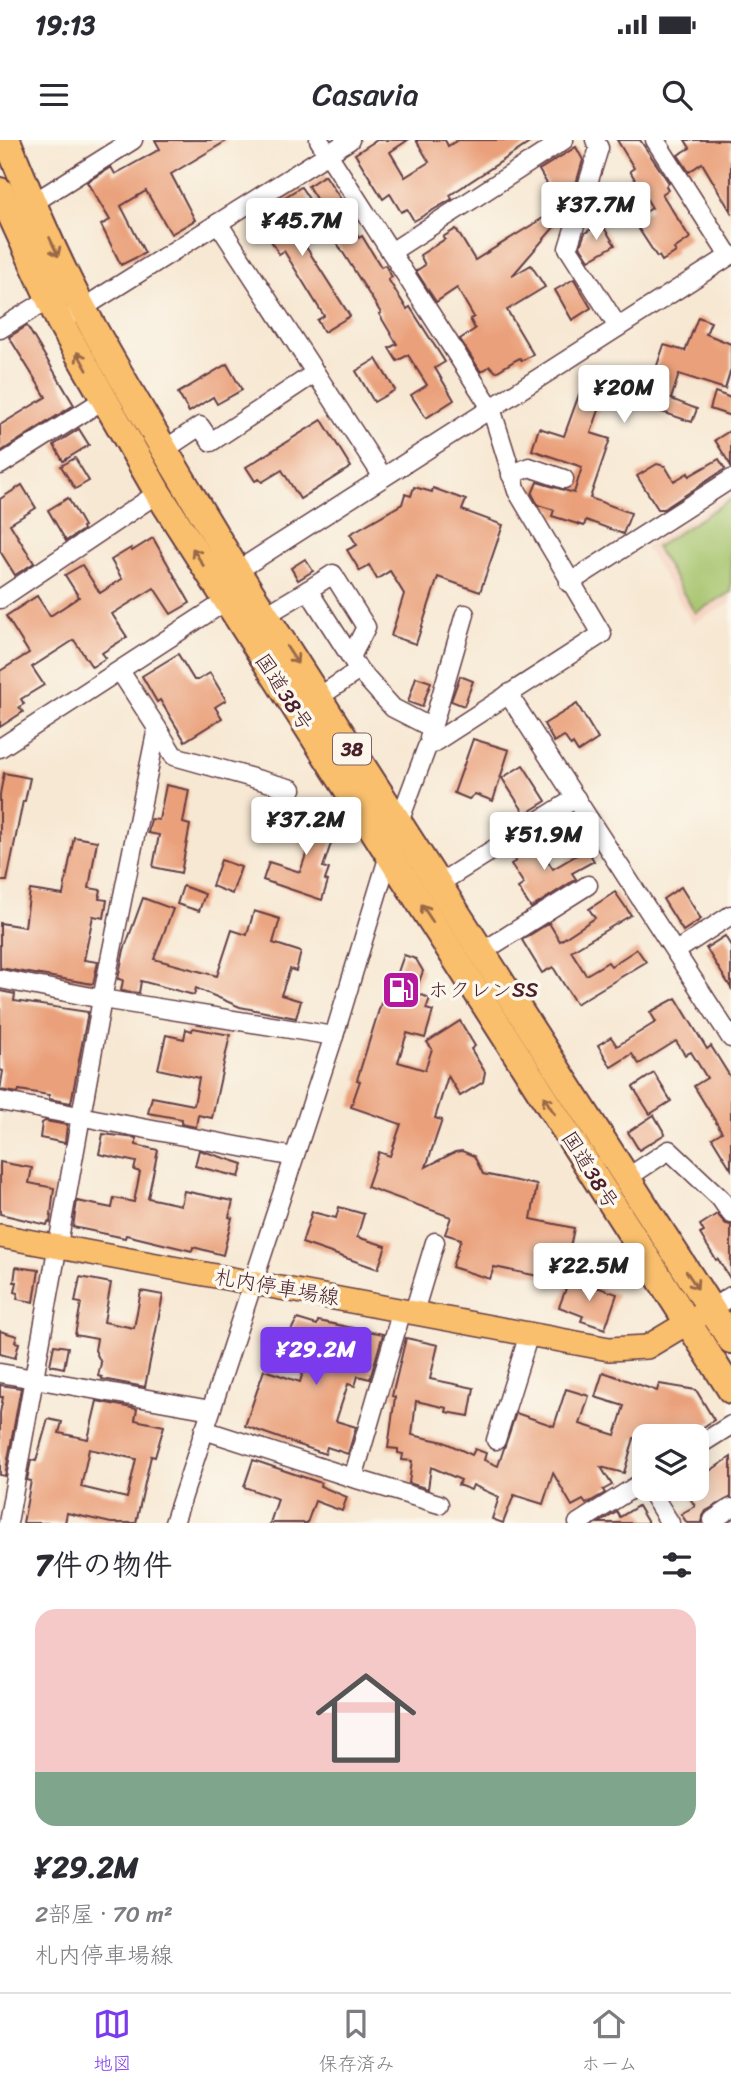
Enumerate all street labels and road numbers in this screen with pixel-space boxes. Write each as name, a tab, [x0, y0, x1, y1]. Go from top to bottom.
street label: 国道38号	[244, 645, 324, 739]
road number: 38	[333, 734, 371, 764]
street label: 国道38号	[551, 1123, 629, 1217]
street label: 札内停車場線	[212, 1257, 342, 1317]

